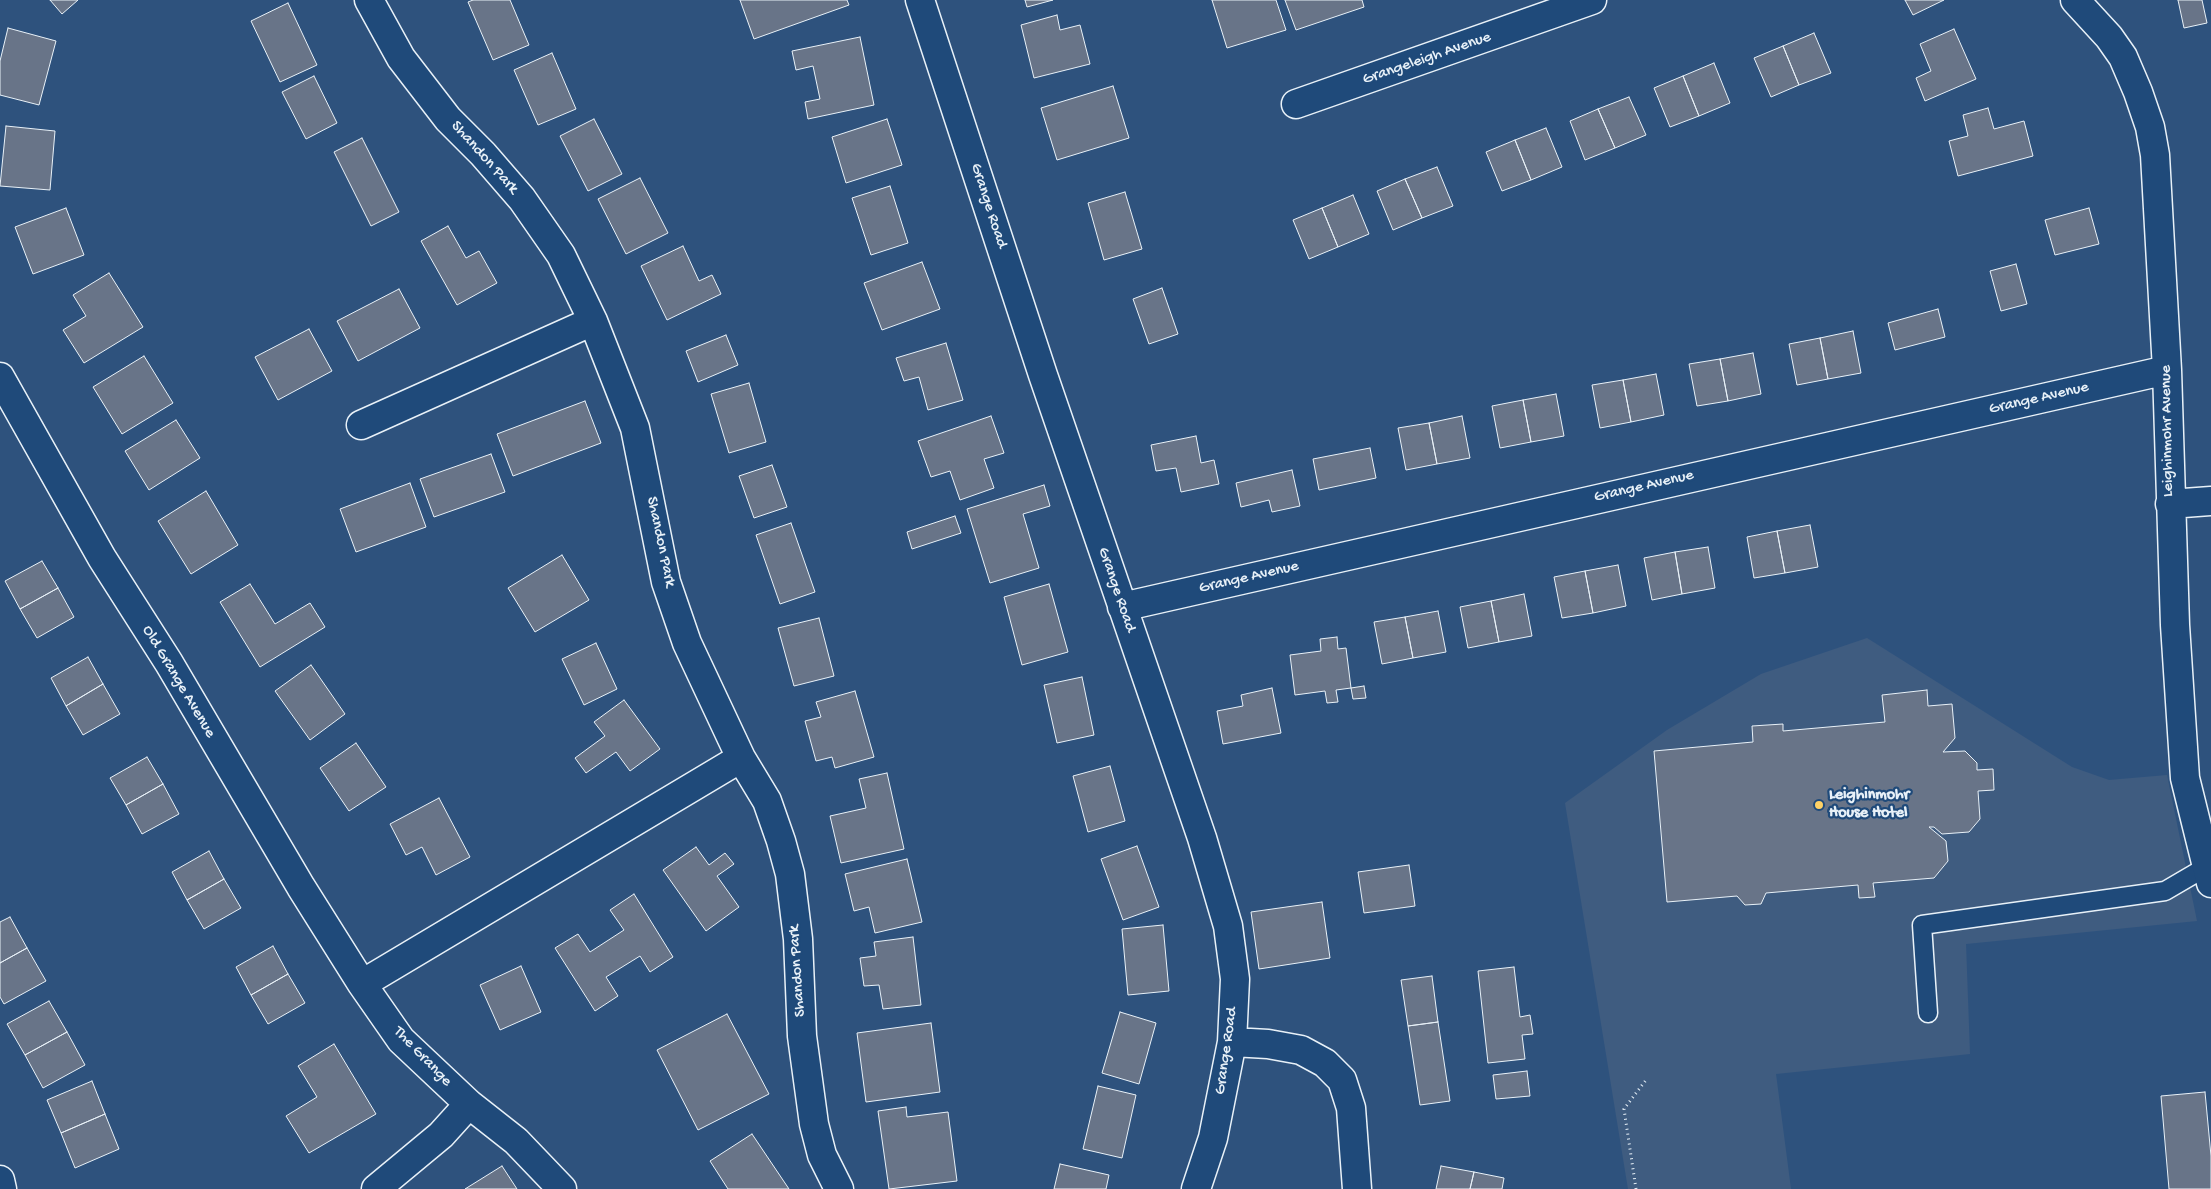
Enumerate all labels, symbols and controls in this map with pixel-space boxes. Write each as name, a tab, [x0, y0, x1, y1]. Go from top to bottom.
street label: Grangeleigh Avenue	[1360, 28, 1494, 90]
street label: Shandon Park	[446, 117, 522, 199]
street label: Grange Road	[965, 161, 1011, 251]
street label: Leighinmohr Avenue	[2157, 365, 2179, 497]
street label: Grange Avenue	[1987, 378, 2091, 420]
street label: Grange Avenue	[1592, 466, 1696, 508]
street label: Shandon Park	[641, 495, 679, 589]
street label: Grange Road	[1093, 545, 1139, 635]
street label: Grange Avenue	[1197, 557, 1301, 599]
street label: Old Grange Avenue	[137, 622, 219, 742]
place label: Leighinmohr House Hotel	[1829, 786, 1909, 824]
marker: Leighinmohr House Hotel	[1813, 799, 1825, 811]
street label: Shandon Park	[785, 924, 811, 1018]
street label: Grange Road	[1211, 1006, 1243, 1096]
street label: The Grange	[389, 1023, 455, 1091]

